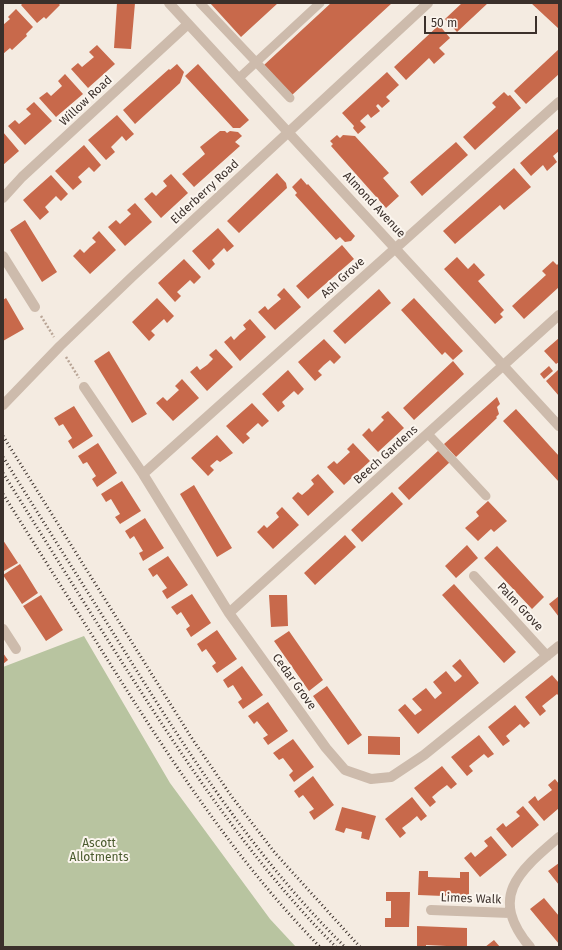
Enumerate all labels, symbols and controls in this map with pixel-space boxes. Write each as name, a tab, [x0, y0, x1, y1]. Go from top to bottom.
scale bar	[426, 8, 539, 34]
text: 50 m	[431, 16, 457, 30]
street label: Willow Road	[57, 73, 115, 129]
street label: Elderberry Road	[168, 157, 242, 227]
street label: Almond Avenue	[340, 169, 408, 241]
street label: Ash Grove	[318, 255, 368, 301]
street label: Beech Gardens	[351, 423, 421, 487]
street label: Palm Grove	[494, 580, 546, 634]
street label: Cedar Grove	[269, 651, 319, 713]
park label: Ascott Allotments	[70, 837, 128, 865]
street label: Limes Walk	[440, 891, 502, 907]

